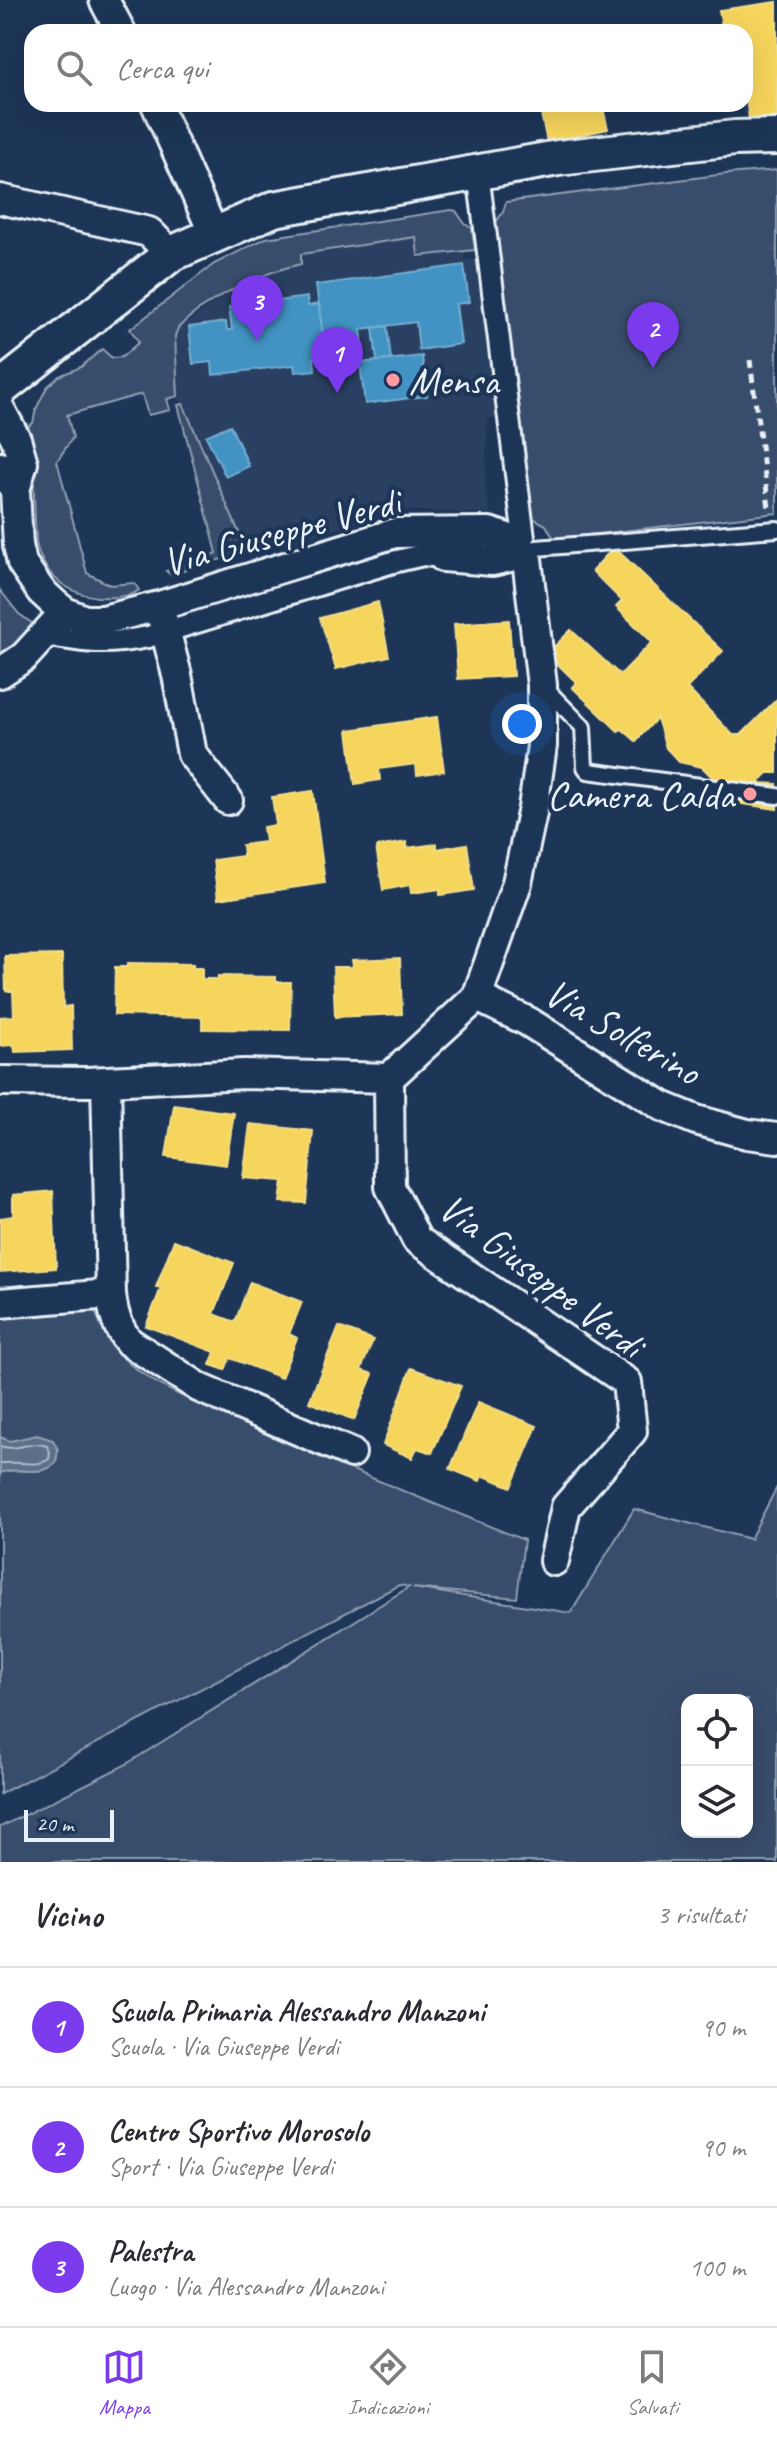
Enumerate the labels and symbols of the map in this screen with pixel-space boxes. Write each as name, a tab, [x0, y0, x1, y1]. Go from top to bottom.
pin: 3	[231, 275, 283, 341]
pin: 2	[627, 302, 679, 368]
pin: 1	[311, 327, 363, 393]
place label: Mensa	[409, 356, 501, 406]
marker: Mensa	[384, 371, 402, 389]
street label: Via Giuseppe Verdi	[157, 475, 410, 588]
your location	[502, 704, 542, 744]
place label: Camera Calda	[547, 770, 737, 820]
marker: Camera Calda	[741, 785, 759, 803]
street label: Via Solferino	[536, 967, 711, 1097]
street label: Via Giuseppe Verdi	[429, 1183, 657, 1372]
scale bar	[24, 1806, 114, 1842]

